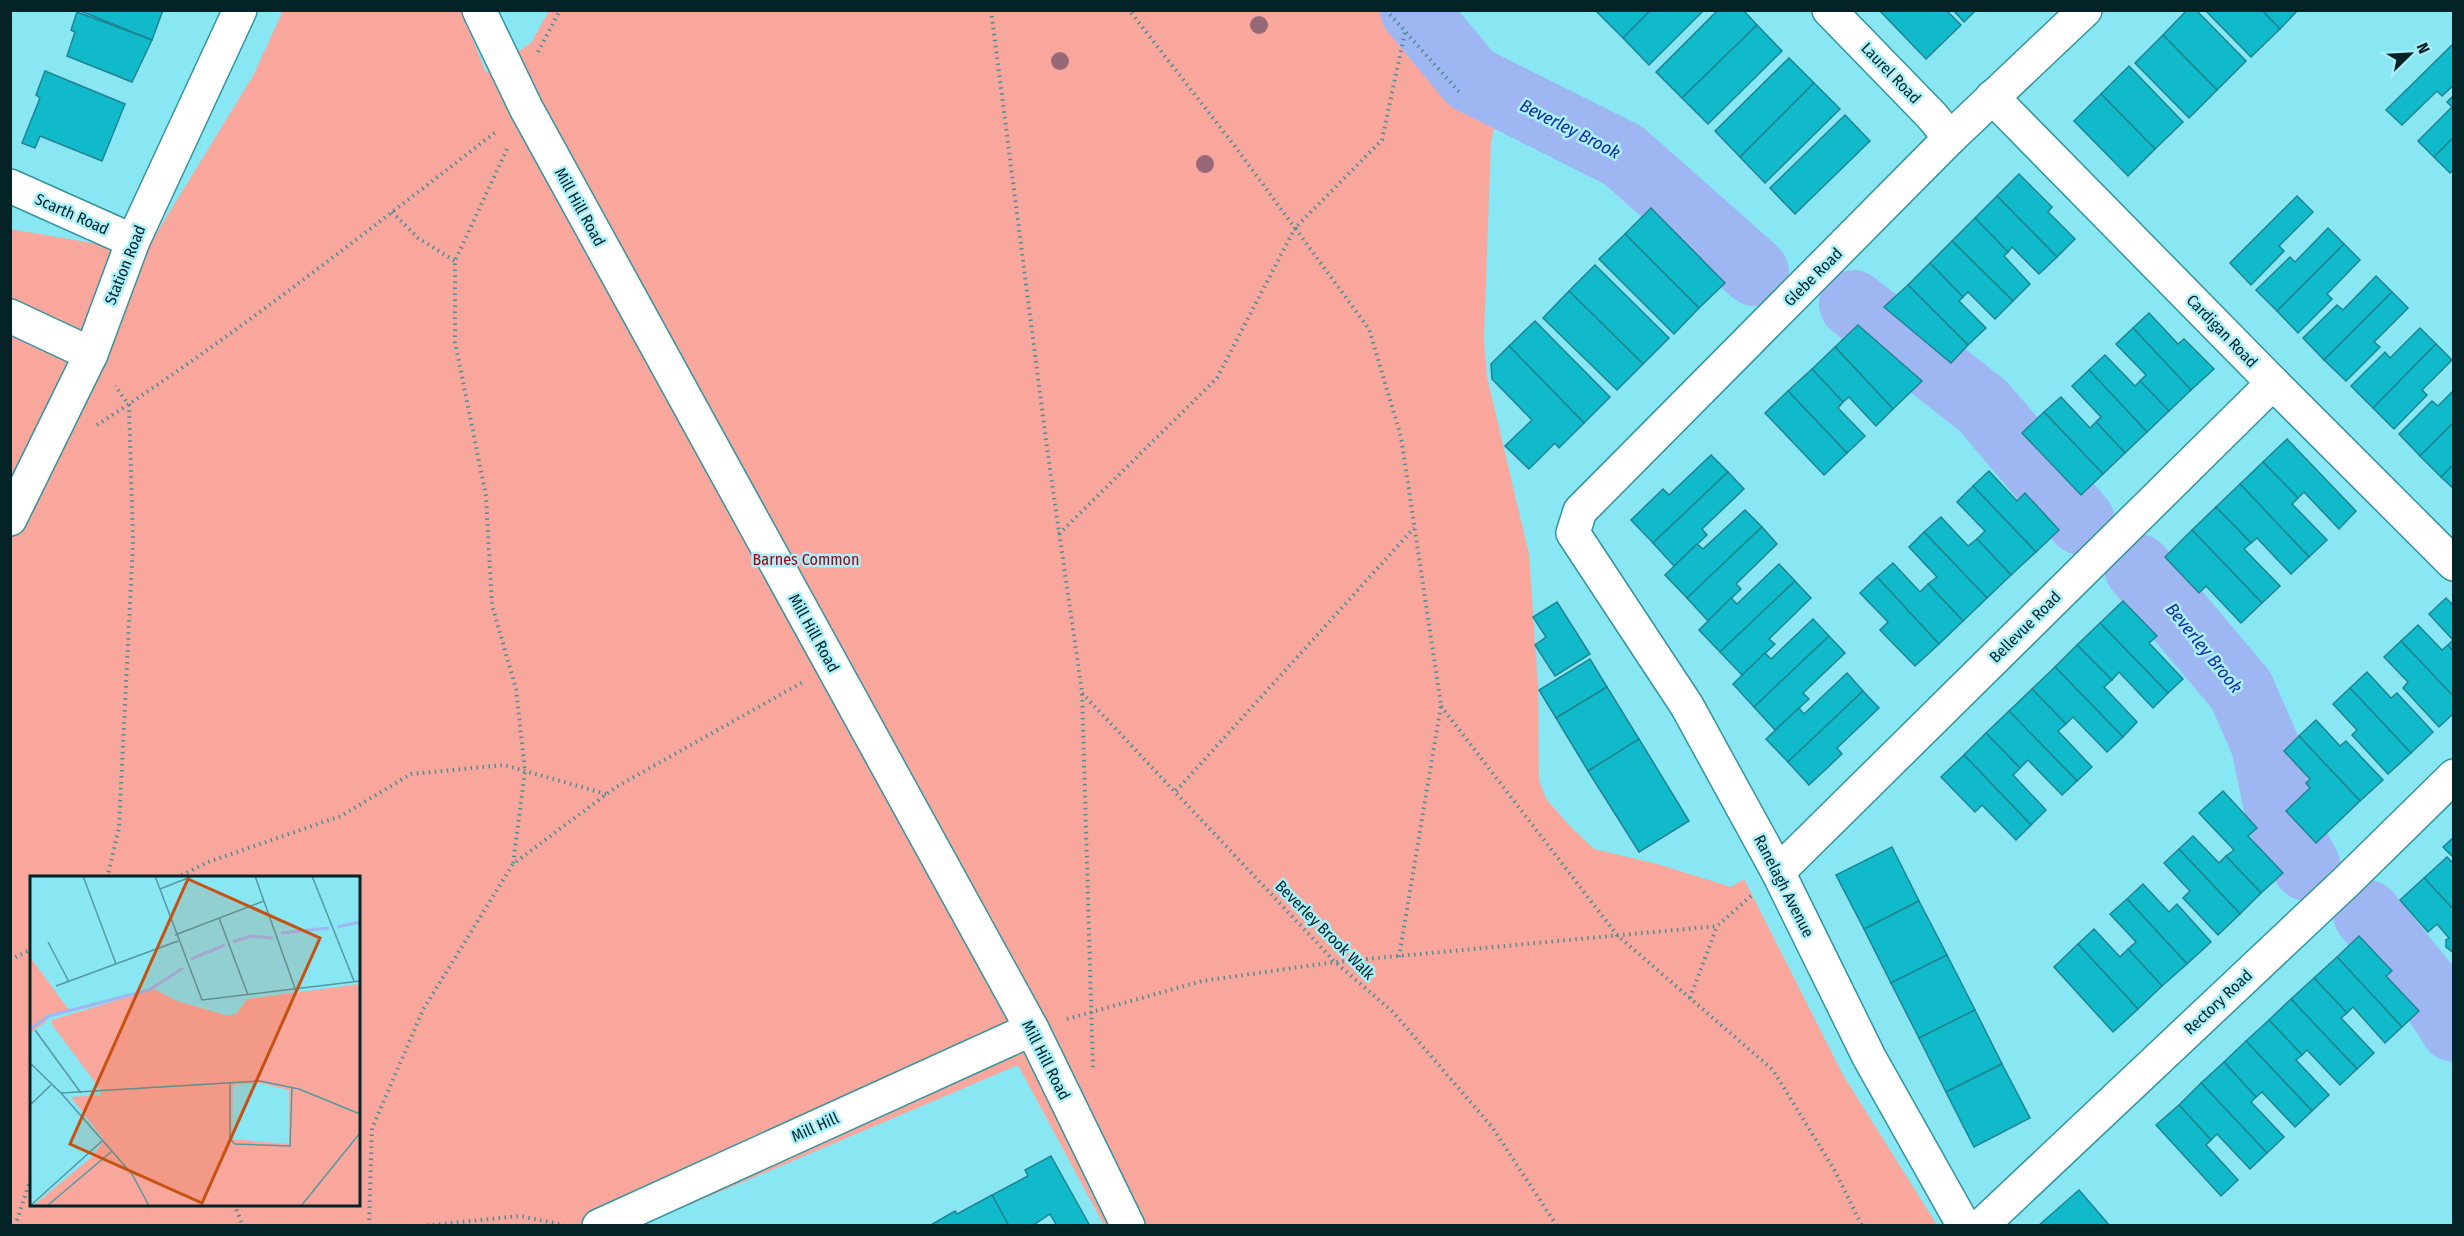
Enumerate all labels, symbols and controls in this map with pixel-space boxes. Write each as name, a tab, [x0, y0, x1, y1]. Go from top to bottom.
north arrow	[2380, 24, 2440, 84]
street label: Laurel Road	[1857, 39, 1925, 107]
text: N	[2413, 40, 2434, 56]
water label: Beverley Brook	[1516, 94, 1624, 164]
street label: Mill Hill Road	[551, 164, 609, 250]
street label: Scarth Road	[32, 189, 112, 239]
street label: Station Road	[100, 223, 150, 307]
street label: Glebe Road	[1780, 244, 1846, 310]
street label: Cardigan Road	[2183, 291, 2261, 371]
park label: Barnes Common	[753, 550, 859, 569]
street label: Bellevue Road	[1985, 587, 2065, 667]
street label: Mill Hill Road	[785, 590, 843, 676]
water label: Beverley Brook	[2161, 598, 2247, 698]
street label: Ranelagh Avenue	[1750, 832, 1818, 940]
inset map	[30, 876, 360, 1206]
street label: Beverley Brook Walk	[1271, 876, 1379, 984]
street label: Rectory Road	[2180, 966, 2256, 1038]
street label: Mill Hill Road	[1018, 1017, 1074, 1103]
street label: Mill Hill	[788, 1108, 842, 1146]

